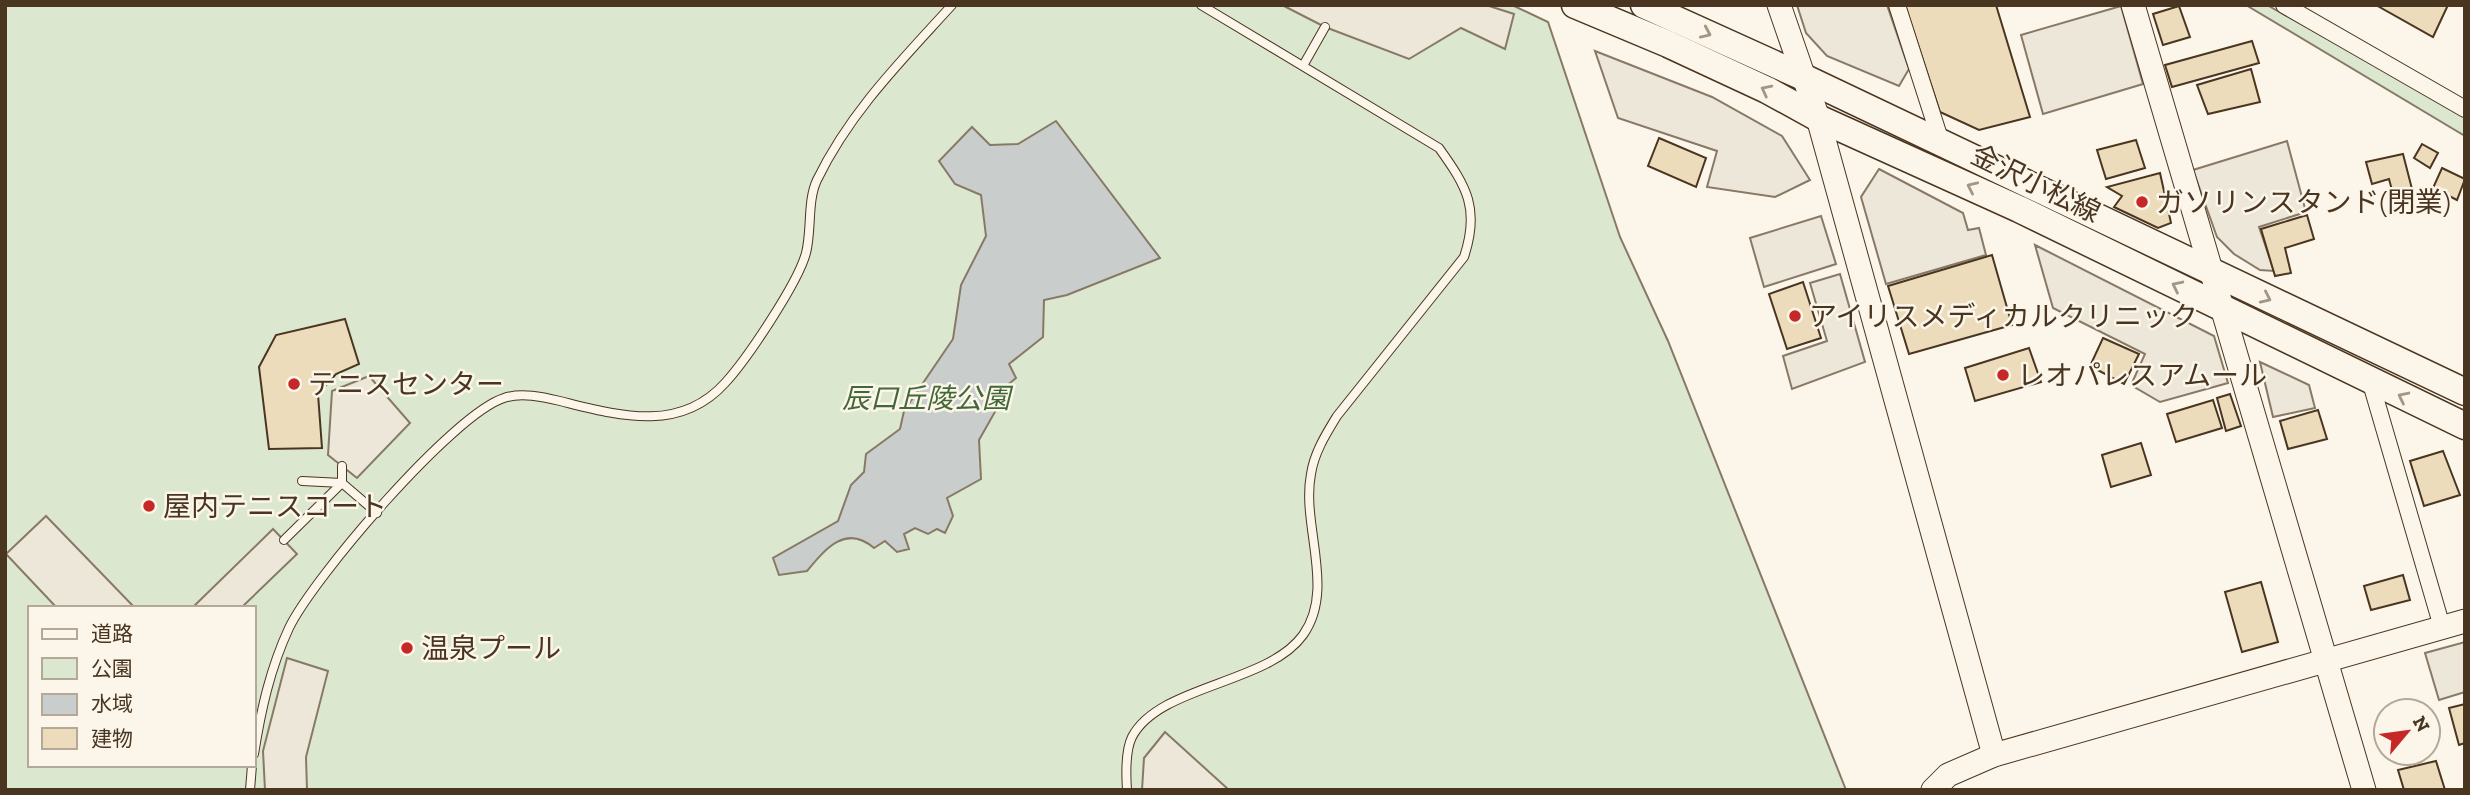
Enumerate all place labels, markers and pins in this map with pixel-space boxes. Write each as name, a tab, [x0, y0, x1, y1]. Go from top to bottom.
place label: ガソリンスタンド(閉業)	[2156, 186, 2451, 219]
marker: ガソリンスタンド(閉業)	[2134, 194, 2150, 210]
place label: アイリスメディカルクリニック	[1809, 300, 2198, 333]
marker: アイリスメディカルクリニック	[1787, 308, 1803, 324]
place label: レオパレスアムール	[2017, 359, 2267, 392]
marker: レオパレスアムール	[1995, 367, 2011, 383]
place label: テニスセンター	[308, 368, 504, 401]
marker: テニスセンター	[286, 376, 302, 392]
place label: 屋内テニスコート	[163, 490, 387, 523]
marker: 屋内テニスコート	[141, 498, 157, 514]
place label: 温泉プール	[421, 632, 561, 665]
marker: 温泉プール	[399, 640, 415, 656]

